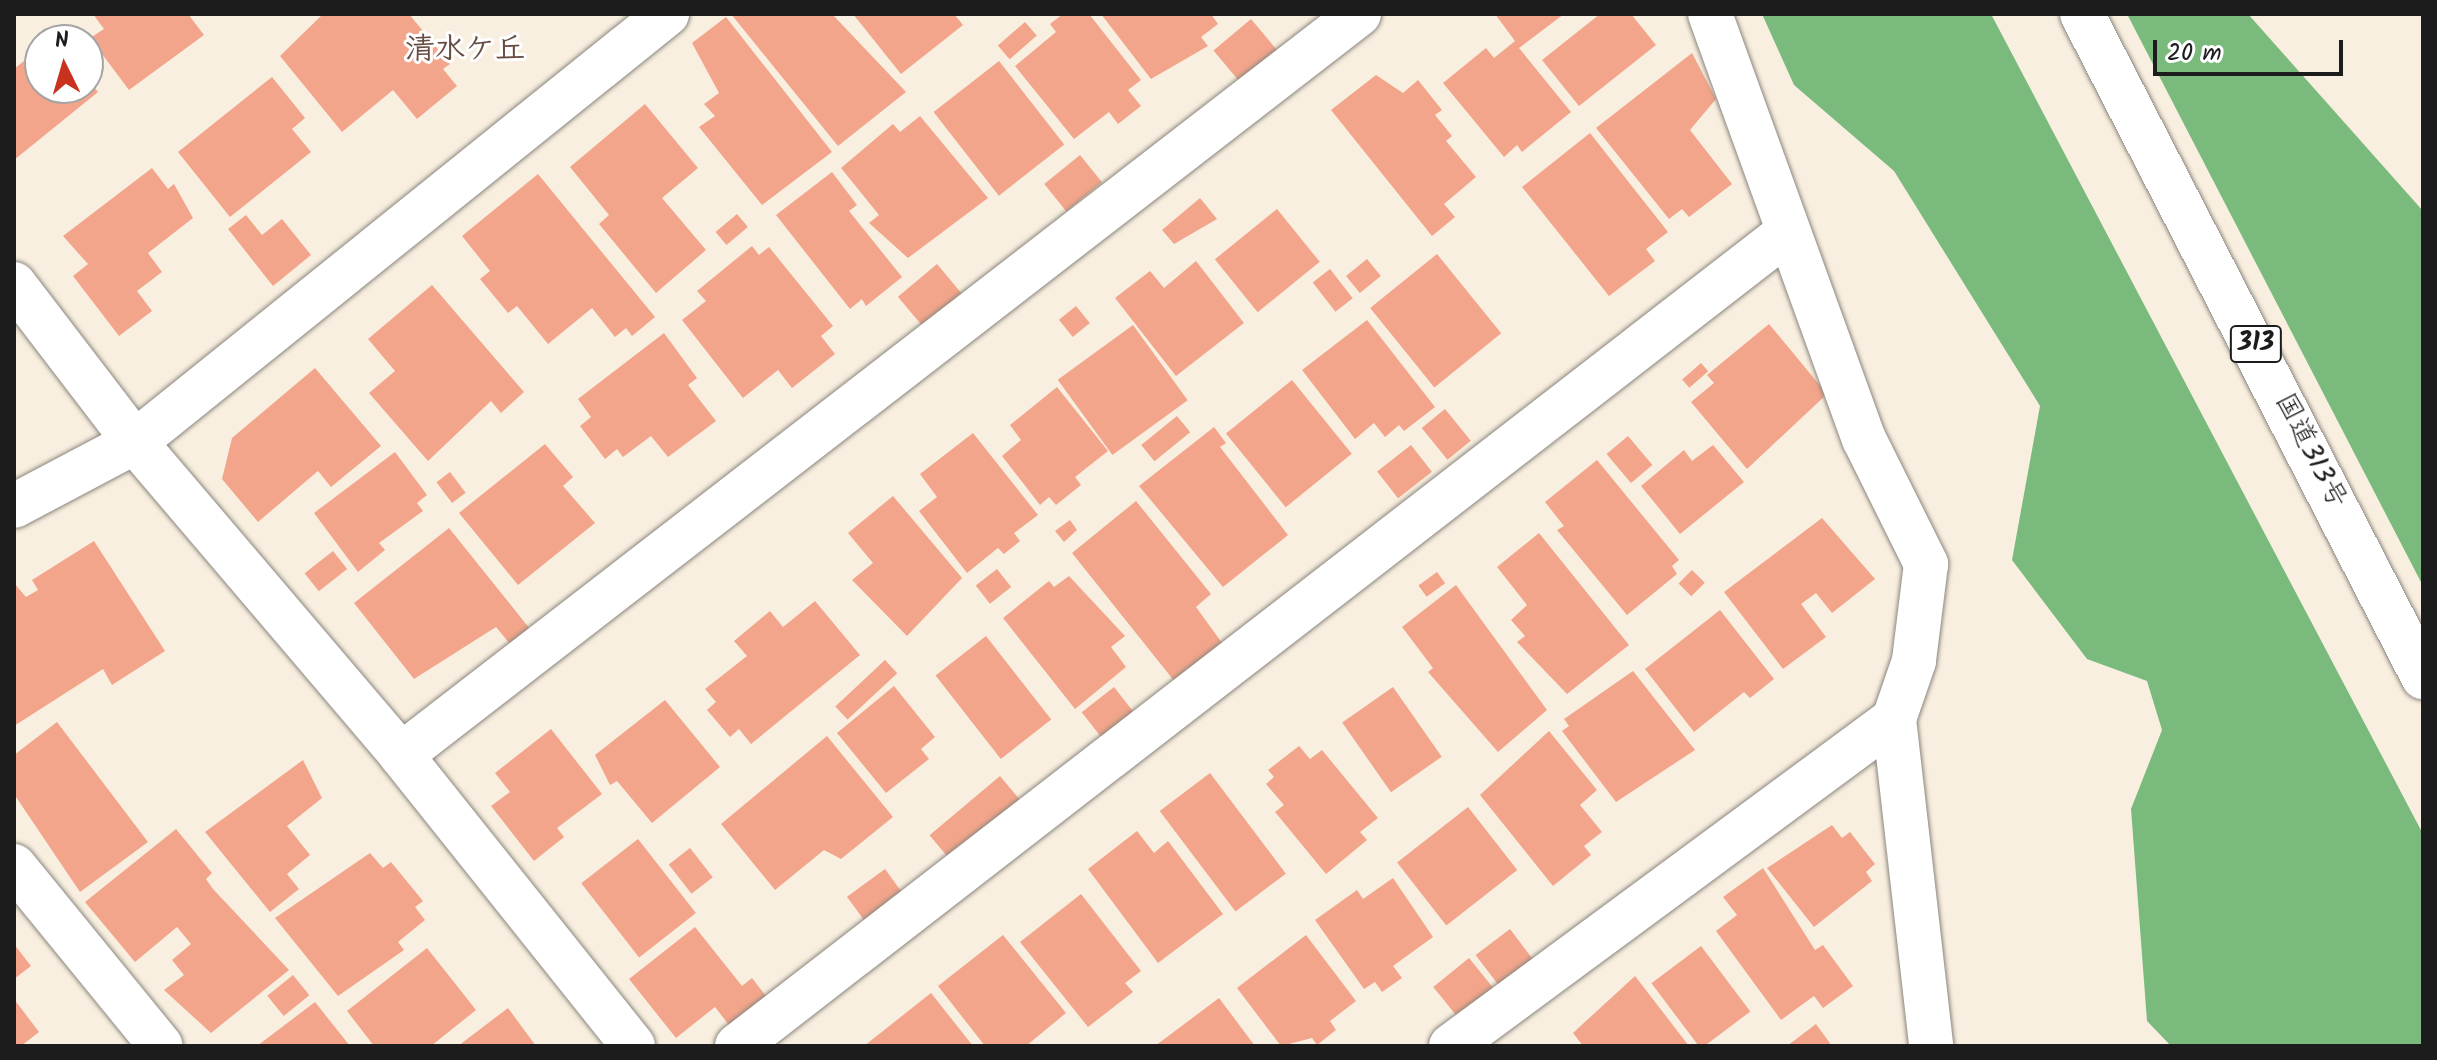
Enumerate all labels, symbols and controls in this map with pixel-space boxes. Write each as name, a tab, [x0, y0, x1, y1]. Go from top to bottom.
north arrow	[24, 24, 104, 104]
text: N	[54, 24, 70, 60]
scale bar	[2157, 24, 2347, 74]
district label: 清水ケ丘	[405, 32, 525, 68]
text: 20 m	[2167, 34, 2222, 73]
road number: 313	[2228, 322, 2284, 366]
street label: 国道313号	[2267, 388, 2353, 514]

